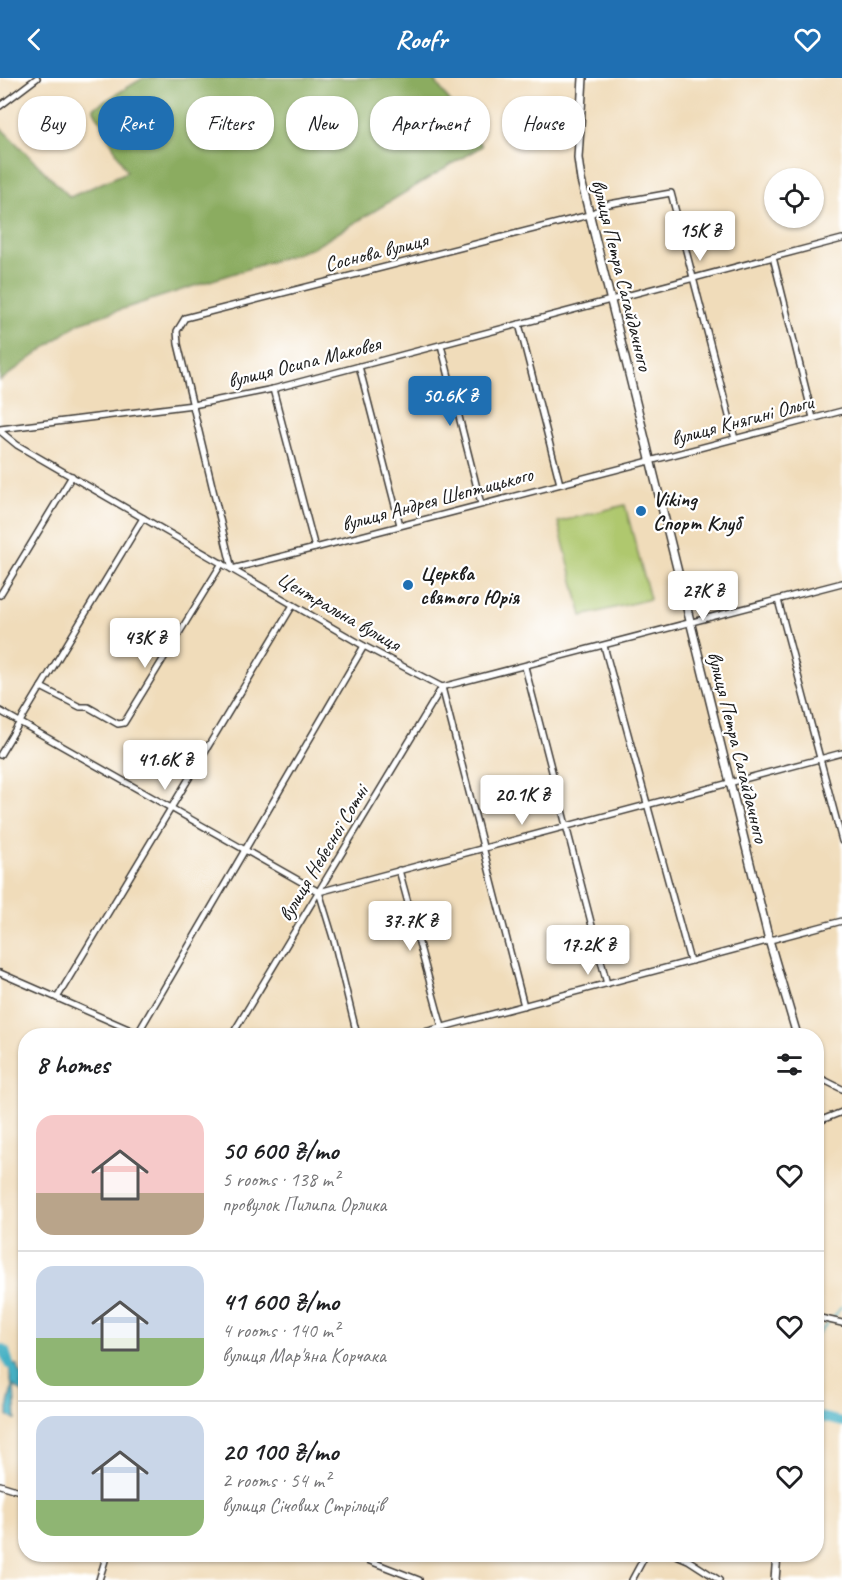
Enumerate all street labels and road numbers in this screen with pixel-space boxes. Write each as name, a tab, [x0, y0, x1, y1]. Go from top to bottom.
street label: вулиця Петра Сагайдачного	[586, 177, 659, 375]
street label: Соснова вулиця	[322, 226, 432, 277]
street label: вулиця Осипа Маковея	[225, 330, 385, 394]
street label: вулиця Княгині Ольги	[668, 388, 817, 451]
street label: вулиця Андрея Шептицького	[338, 461, 537, 537]
street label: Центральна вулиця	[273, 565, 407, 658]
street label: вулиця Петра Сагайдачного	[702, 649, 775, 847]
street label: вулиця Небесної Сотні	[272, 778, 375, 926]

